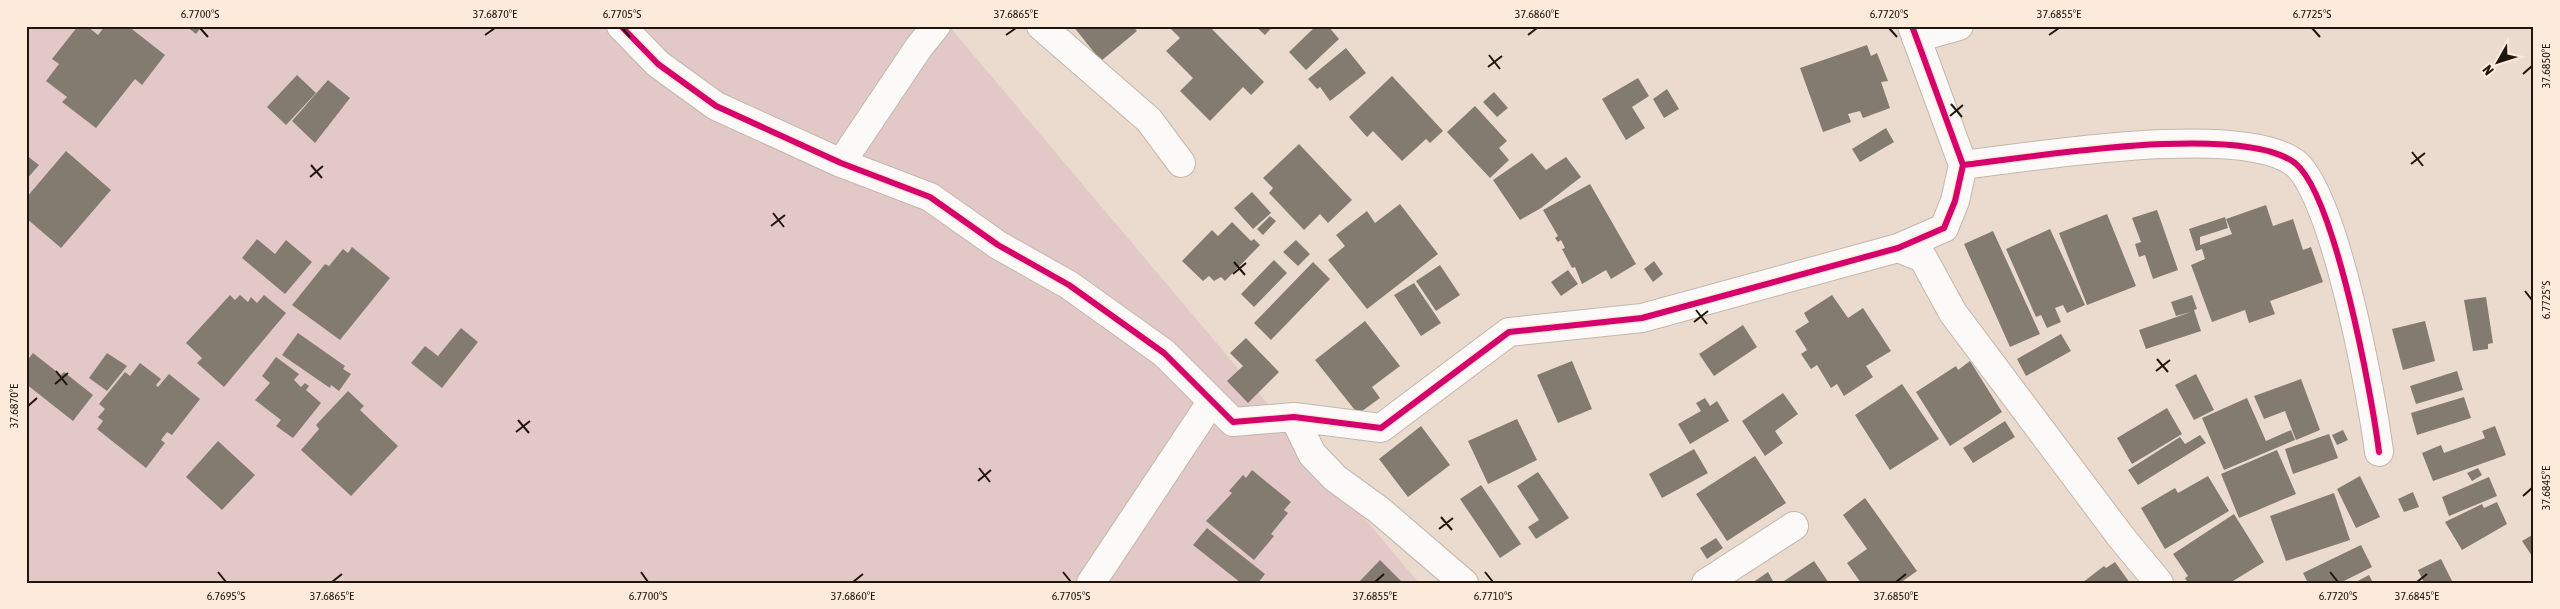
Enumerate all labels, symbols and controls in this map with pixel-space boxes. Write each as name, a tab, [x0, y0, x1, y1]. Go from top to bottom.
text: 6.7700°S	[181, 7, 219, 21]
text: 37.6870°E	[473, 7, 517, 21]
text: 6.7705°S	[603, 7, 641, 21]
text: 37.6865°E	[994, 7, 1038, 21]
text: 37.6860°E	[1515, 7, 1559, 21]
text: 6.7720°S	[1870, 7, 1908, 21]
text: 37.6855°E	[2037, 7, 2081, 21]
text: 6.7725°S	[2293, 7, 2331, 21]
north arrow	[2472, 38, 2522, 88]
text: 37.6850°E	[2539, 44, 2553, 88]
text: N	[2479, 62, 2497, 78]
text: 6.7725°S	[2539, 281, 2553, 319]
text: 37.6870°E	[7, 384, 21, 428]
text: 37.6845°E	[2539, 466, 2553, 510]
text: 6.7695°S	[207, 589, 245, 603]
text: 37.6865°E	[310, 589, 354, 603]
text: 6.7700°S	[629, 589, 667, 603]
text: 37.6860°E	[831, 589, 875, 603]
text: 6.7705°S	[1052, 589, 1090, 603]
text: 37.6855°E	[1353, 589, 1397, 603]
text: 6.7710°S	[1474, 589, 1512, 603]
text: 37.6850°E	[1874, 589, 1918, 603]
text: 6.7720°S	[2319, 589, 2357, 603]
text: 37.6845°E	[2395, 589, 2439, 603]

